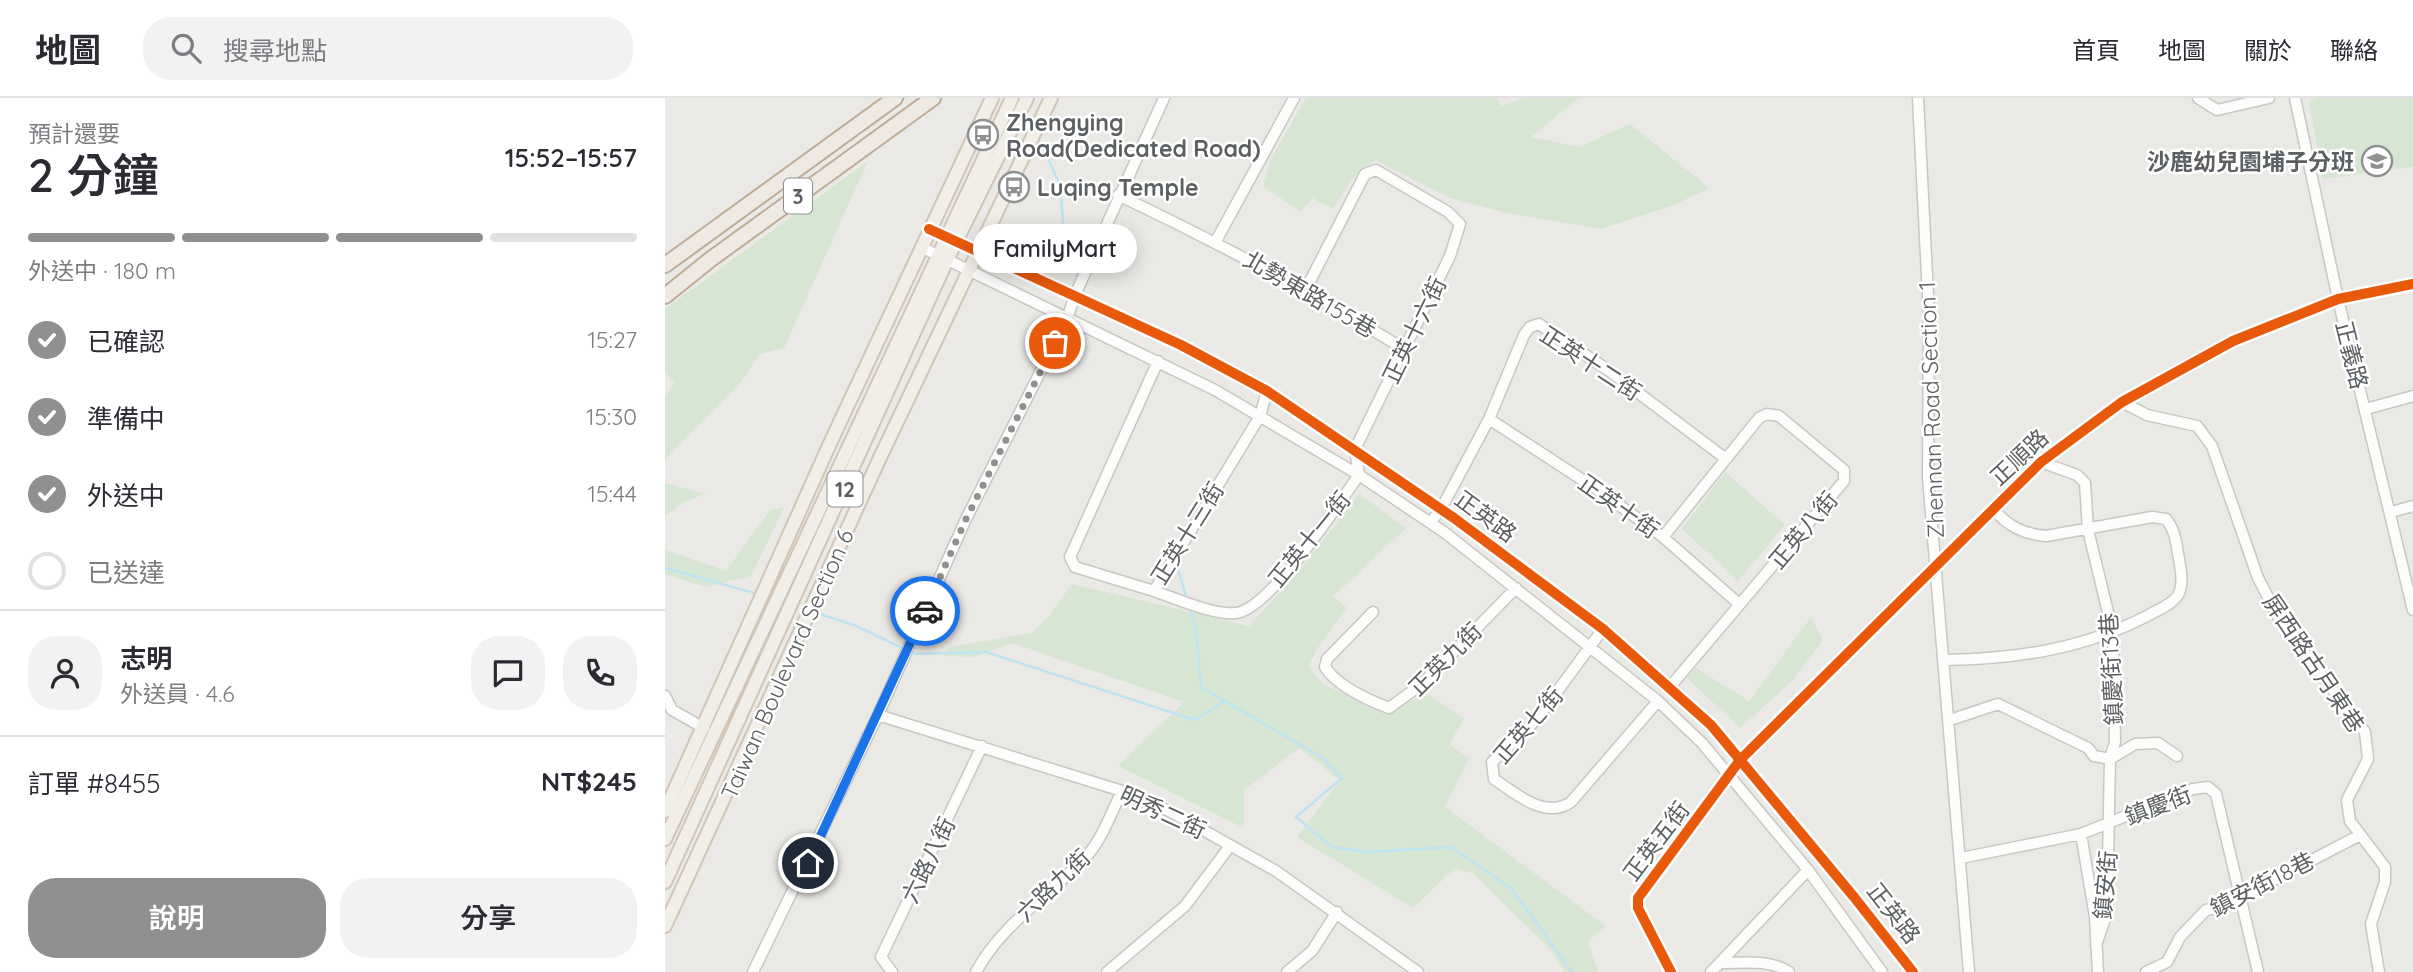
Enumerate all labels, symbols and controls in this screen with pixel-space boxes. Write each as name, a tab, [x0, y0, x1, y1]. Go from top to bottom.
search box	[143, 17, 633, 80]
text: 地圖	[35, 29, 101, 70]
icon: search	[167, 29, 205, 67]
text: 搜尋地點	[223, 34, 327, 67]
text: 首頁	[2072, 35, 2120, 65]
text: 地圖	[2158, 35, 2206, 65]
text: 關於	[2244, 35, 2292, 65]
text: 聯絡	[2330, 35, 2378, 65]
place label: Zhengying Road(Dedicated Road)	[1006, 108, 1261, 163]
bus stop icon: Zhengying Road(Dedicated Road)	[966, 118, 1000, 152]
text: 預計還要	[28, 119, 120, 148]
text: 15:52–15:57	[505, 141, 637, 174]
school or university icon: 沙鹿幼兒園埔子分班	[2360, 144, 2394, 178]
text: 2 分鐘	[28, 146, 159, 204]
place label: 沙鹿幼兒園埔子分班	[2147, 147, 2354, 176]
bus stop icon: Luqing Temple	[997, 170, 1031, 204]
place label: Luqing Temple	[1037, 173, 1199, 202]
road number: 3	[784, 178, 812, 214]
callout: FamilyMart	[973, 224, 1137, 273]
text: FamilyMart	[993, 234, 1117, 263]
street label: 北勢東路155巷	[1238, 244, 1382, 344]
text: 外送中 · 180 m	[28, 256, 176, 285]
street label: 正英十六街	[1376, 272, 1452, 388]
street label: Zhennan Road Section 1	[1912, 281, 1950, 539]
pin	[1025, 313, 1085, 373]
street label: 正義路	[2330, 318, 2374, 392]
street label: 正英十二街	[1535, 320, 1647, 406]
icon: check	[28, 321, 66, 359]
icon: bag	[1036, 324, 1074, 362]
text: 已確認	[87, 325, 165, 358]
text: 15:27	[588, 325, 637, 354]
icon: check	[28, 398, 66, 436]
text: 準備中	[87, 402, 165, 435]
text: 15:30	[586, 402, 637, 431]
street label: 正順路	[1984, 423, 2054, 491]
street label: 正英十街	[1573, 468, 1665, 544]
road number: 12	[827, 472, 863, 506]
icon: check	[28, 475, 66, 513]
street label: 正英十三街	[1144, 477, 1230, 589]
text: 外送中	[87, 479, 165, 512]
text: 15:44	[587, 479, 637, 508]
street label: 正英路	[1450, 484, 1522, 548]
street label: 正英十一街	[1262, 485, 1356, 593]
street label: 正英八街	[1762, 485, 1844, 575]
street label: Taiwan Boulevard Section 6	[714, 525, 860, 803]
text: 已送達	[87, 556, 165, 589]
courier	[890, 576, 960, 646]
street label: 屏西路古月東巷	[2257, 588, 2371, 738]
icon: car	[906, 592, 944, 630]
street label: 鎮慶街13巷	[2094, 612, 2128, 726]
street label: 正英九街	[1402, 616, 1488, 702]
button: person	[28, 636, 102, 710]
button: chat	[471, 636, 545, 710]
button: phone	[563, 636, 637, 710]
text: 志明	[120, 642, 172, 675]
text: 外送員 · 4.6	[120, 679, 235, 708]
street label: 正英七街	[1487, 681, 1569, 769]
text: NT$245	[541, 765, 637, 798]
text: 訂單 #8455	[28, 767, 160, 800]
street label: 明秀二街	[1115, 779, 1211, 845]
street label: 鎮慶街	[2121, 779, 2195, 831]
street label: 正英五街	[1617, 796, 1695, 886]
street label: 六路八街	[895, 812, 961, 908]
pin	[778, 833, 838, 893]
street label: 六路九街	[1010, 843, 1096, 927]
icon: home	[789, 844, 827, 882]
street label: 鎮安街18巷	[2205, 845, 2319, 923]
street label: 鎮安街	[2088, 849, 2122, 921]
street label: 正英路	[1861, 877, 1927, 949]
button: 說明	[28, 878, 326, 958]
button: 分享	[340, 878, 637, 958]

